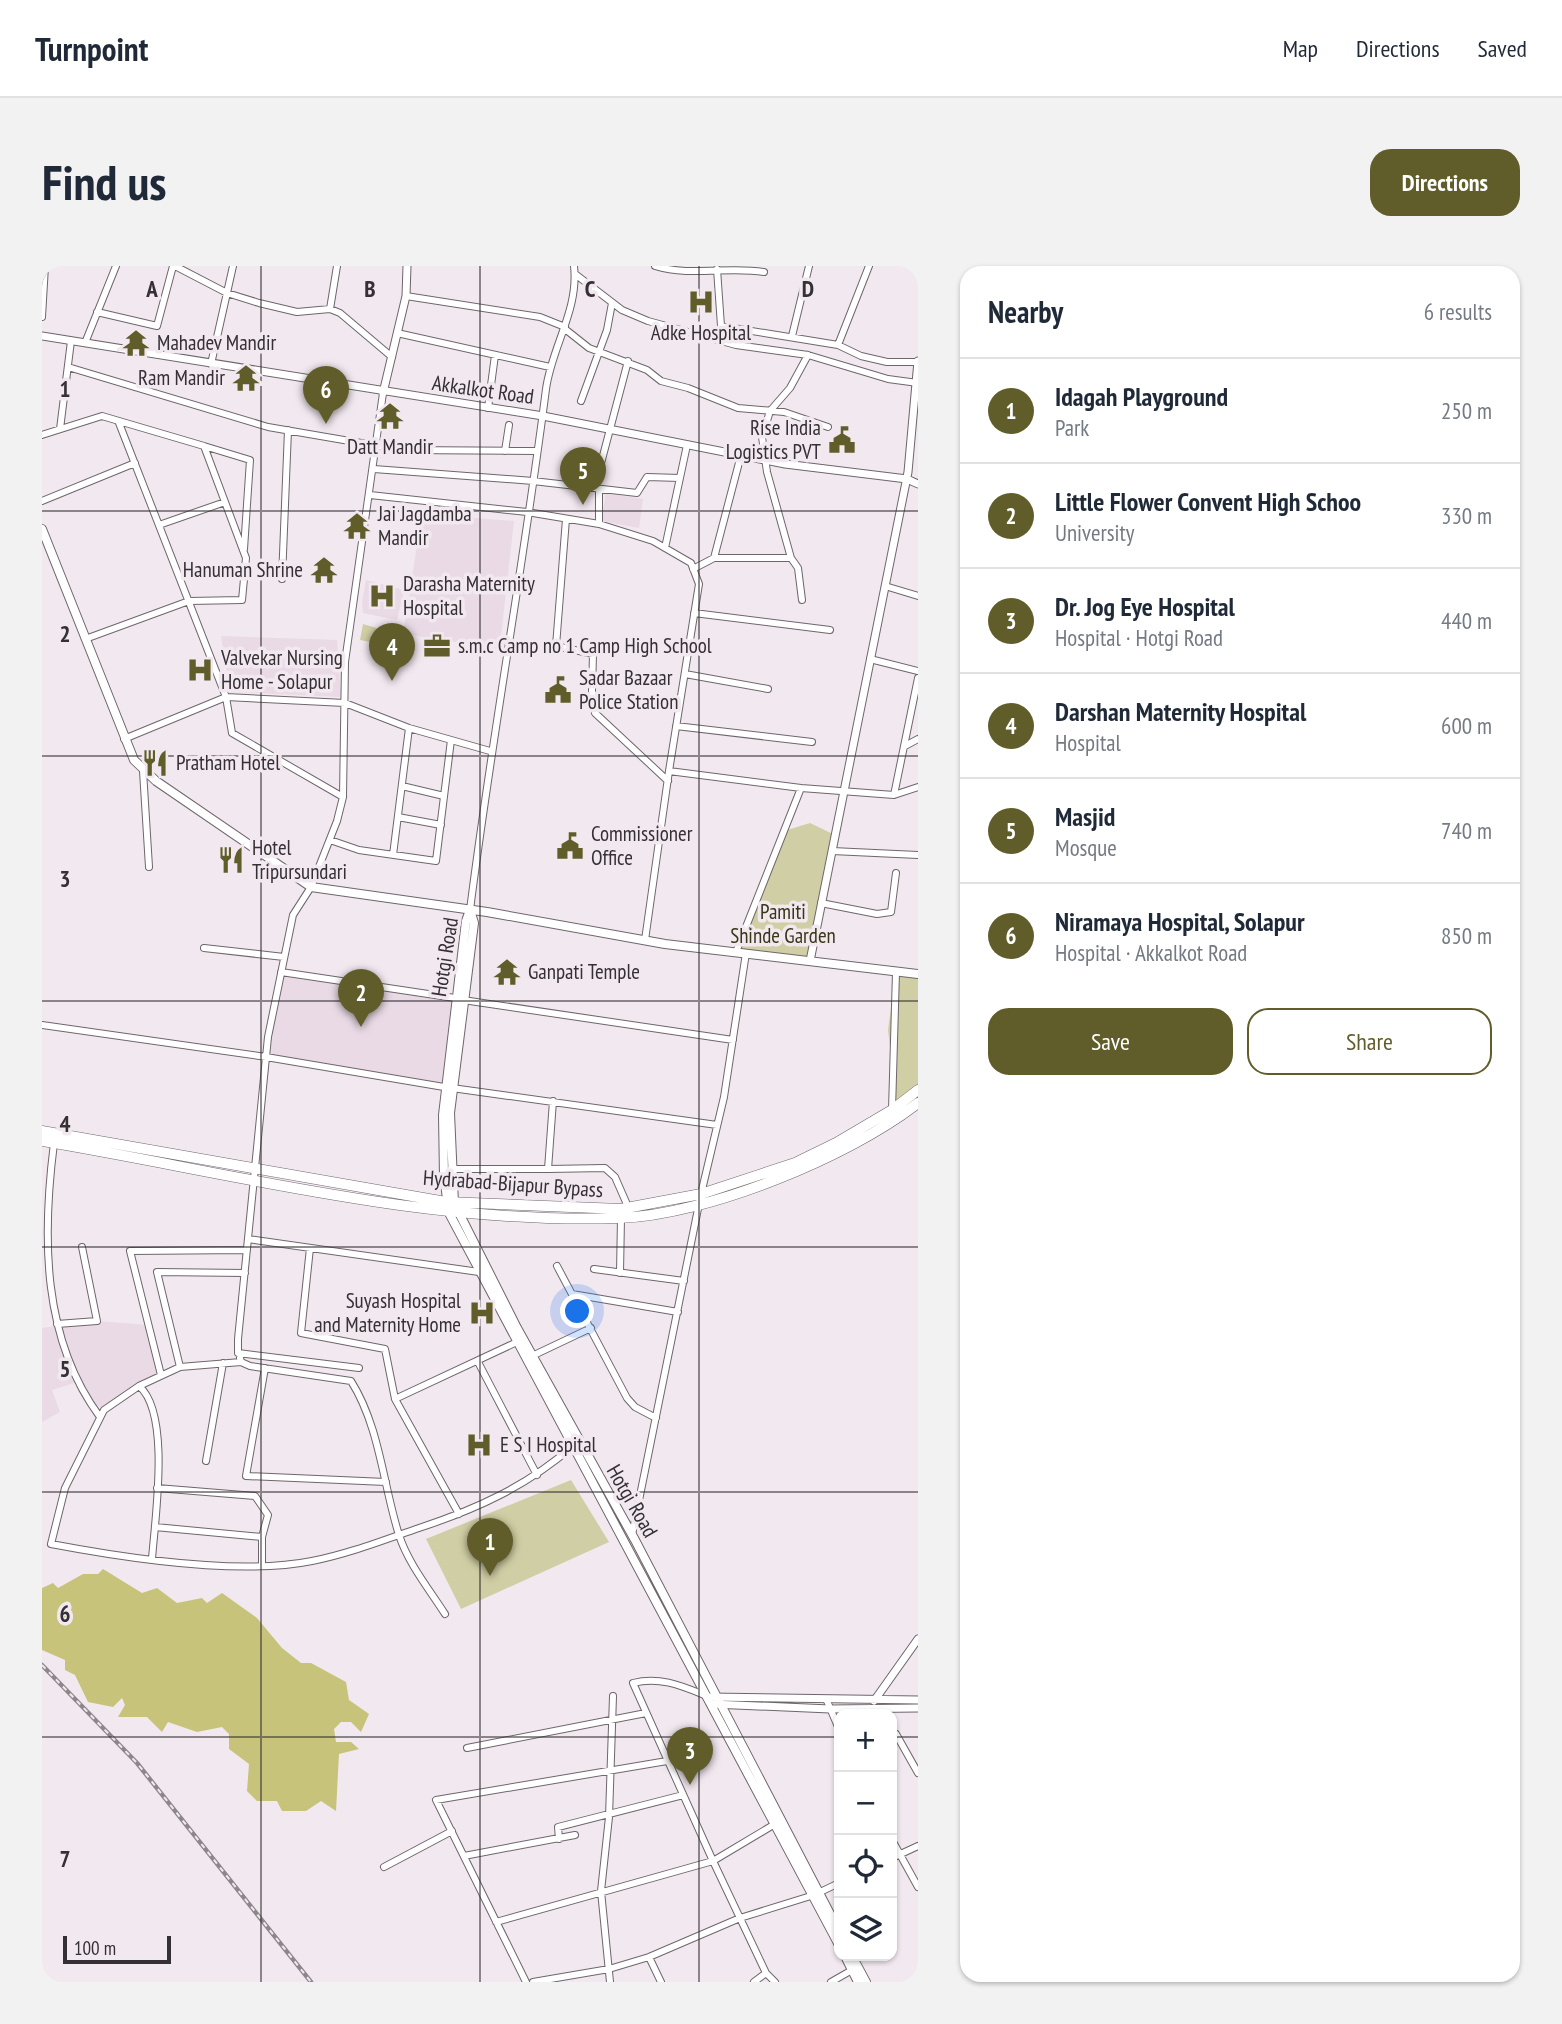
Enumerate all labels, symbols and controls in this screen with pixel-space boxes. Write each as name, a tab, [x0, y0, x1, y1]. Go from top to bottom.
text: Turnpoint	[35, 27, 148, 70]
text: Map	[1283, 33, 1318, 64]
text: Directions	[1356, 33, 1440, 64]
text: Saved	[1478, 33, 1527, 64]
button: Directions	[1370, 149, 1520, 216]
text: Find us	[42, 150, 166, 214]
text: A	[145, 274, 158, 303]
text: B	[364, 274, 376, 303]
text: C	[585, 274, 596, 303]
text: D	[802, 274, 814, 303]
hospital icon: Adke Hospital	[686, 287, 716, 317]
text: Nearby	[988, 292, 1063, 331]
text: 6 results	[1424, 297, 1492, 326]
place label: Adke Hospital	[651, 319, 751, 346]
temple icon: Mahadev Mandir	[121, 328, 151, 358]
place label: Mahadev Mandir	[157, 329, 276, 356]
temple icon: Ram Mandir	[231, 363, 261, 393]
place label: Ram Mandir	[138, 364, 225, 391]
pin: 6	[303, 366, 349, 424]
street label: Akkalkot Road	[430, 369, 536, 410]
text: 1	[60, 374, 71, 403]
text: Idagah Playground	[1055, 380, 1228, 413]
text: 1	[1006, 396, 1017, 425]
text: 250 m	[1441, 396, 1492, 425]
temple icon: Datt Mandir	[375, 401, 405, 431]
text: Park	[1055, 413, 1089, 442]
place label: Rise India Logistics PVT	[726, 414, 822, 465]
public building icon: Rise India Logistics PVT	[827, 425, 857, 455]
place label: Datt Mandir	[347, 433, 433, 460]
pin: 5	[560, 447, 606, 505]
text: Little Flower Convent High Schoo	[1055, 485, 1361, 518]
place label: Jai Jagdamba Mandir	[377, 500, 472, 551]
text: 2	[1006, 501, 1017, 530]
text: 330 m	[1441, 501, 1492, 530]
temple icon: Jai Jagdamba Mandir	[342, 511, 372, 541]
text: University	[1055, 518, 1134, 547]
temple icon: Hanuman Shrine	[309, 555, 339, 585]
place label: Hanuman Shrine	[183, 556, 303, 583]
place label: Darasha Maternity Hospital	[403, 570, 535, 621]
hospital icon: Darasha Maternity Hospital	[367, 581, 397, 611]
text: Dr. Jog Eye Hospital	[1055, 590, 1235, 623]
text: 3	[1006, 606, 1017, 635]
text: 440 m	[1441, 606, 1492, 635]
text: 2	[60, 619, 71, 648]
pin: 4	[369, 623, 415, 681]
text: Hospital · Hotgi Road	[1055, 623, 1223, 652]
office icon: s.m.c Camp no 1 Camp High School	[422, 631, 452, 661]
place label: s.m.c Camp no 1 Camp High School	[458, 632, 712, 659]
place label: Valvekar Nursing Home - Solapur	[220, 644, 343, 695]
hospital icon: Valvekar Nursing Home - Solapur	[185, 655, 215, 685]
place label: Sadar Bazaar Police Station	[579, 664, 678, 715]
public building icon: Sadar Bazaar Police Station	[543, 675, 573, 705]
text: Darshan Maternity Hospital	[1055, 695, 1306, 728]
text: 4	[1006, 711, 1017, 740]
text: 600 m	[1441, 711, 1492, 740]
text: Hospital	[1055, 728, 1121, 757]
restaurant icon: Pratham Hotel	[140, 748, 170, 778]
place label: Pratham Hotel	[176, 749, 280, 776]
text: Masjid	[1055, 800, 1115, 833]
text: 5	[1006, 816, 1017, 845]
text: 740 m	[1441, 816, 1492, 845]
place label: Commissioner Office	[591, 820, 693, 871]
public building icon: Commissioner Office	[555, 831, 585, 861]
text: Mosque	[1055, 833, 1117, 862]
place label: Hotel Tripursundari	[252, 834, 347, 885]
restaurant icon: Hotel Tripursundari	[216, 845, 246, 875]
text: 3	[60, 864, 71, 893]
park label: Pamiti Shinde Garden	[730, 898, 836, 949]
text: Niramaya Hospital, Solapur	[1055, 905, 1305, 938]
street label: Hotgi Road	[425, 915, 464, 998]
text: 6	[1006, 921, 1017, 950]
text: 850 m	[1441, 921, 1492, 950]
text: Hospital · Akkalkot Road	[1055, 938, 1247, 967]
temple icon: Ganpati Temple	[492, 957, 522, 987]
place label: Ganpati Temple	[528, 958, 640, 985]
pin: 2	[338, 969, 384, 1027]
button: Save	[988, 1008, 1233, 1075]
button: Share	[1247, 1008, 1492, 1075]
text: 4	[60, 1109, 71, 1138]
street label: Hydrabad-Bijapur Bypass	[422, 1164, 604, 1203]
place label: Suyash Hospital and Maternity Home	[314, 1287, 461, 1338]
your location	[560, 1294, 594, 1328]
hospital icon: Suyash Hospital and Maternity Home	[467, 1298, 497, 1328]
text: 5	[60, 1354, 71, 1383]
hospital icon: E S I Hospital	[464, 1430, 494, 1460]
place label: E S I Hospital	[500, 1431, 597, 1458]
street label: Hotgi Road	[601, 1459, 664, 1542]
pin: 1	[467, 1518, 513, 1576]
text: 6	[60, 1599, 71, 1628]
map controls	[834, 1709, 897, 1961]
button: +	[834, 1709, 897, 1772]
pin: 3	[667, 1727, 713, 1785]
button: −	[834, 1772, 897, 1835]
button: locate	[834, 1835, 897, 1898]
text: 7	[60, 1844, 71, 1873]
button: layers	[834, 1898, 897, 1961]
scale bar	[63, 1933, 172, 1965]
text: 100 m	[74, 1936, 116, 1960]

